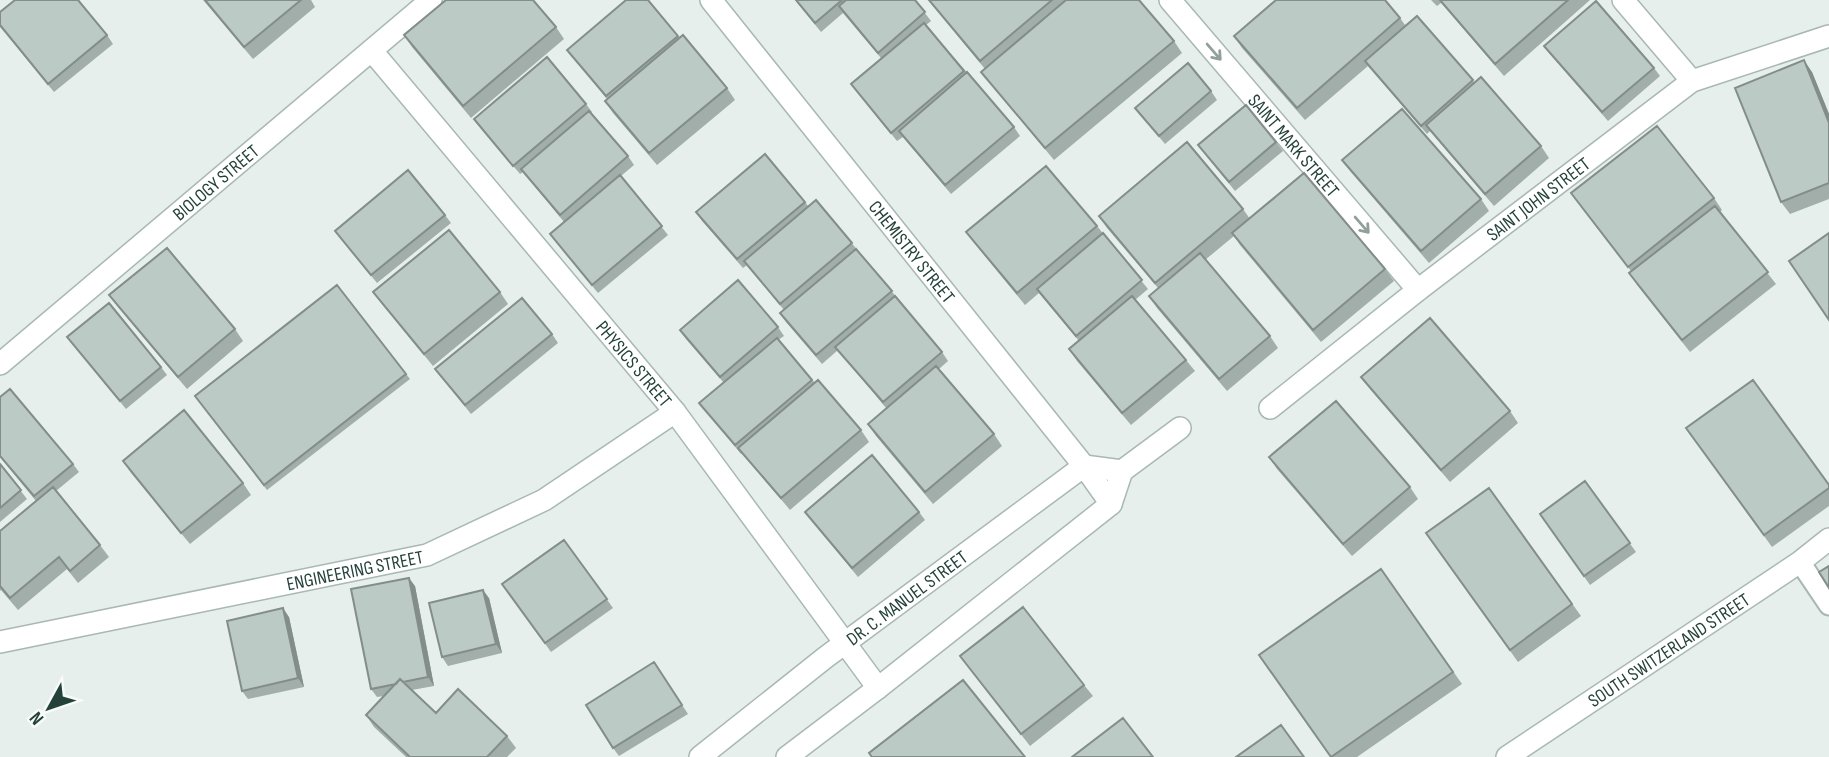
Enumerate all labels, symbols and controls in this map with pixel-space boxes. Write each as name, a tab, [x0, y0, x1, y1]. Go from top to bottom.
one-way arrow	[1206, 43, 1222, 61]
street label: SAINT MARK STREET	[1243, 90, 1344, 203]
street label: BIOLOGY STREET	[169, 140, 265, 226]
street label: SAINT JOHN STREET	[1482, 153, 1595, 247]
street label: CHEMISTRY STREET	[863, 196, 959, 308]
one-way arrow	[1354, 215, 1370, 233]
street label: PHYSICS STREET	[590, 317, 676, 413]
street label: ENGINEERING STREET	[285, 546, 426, 596]
street label: DR. C. MANUEL STREET	[842, 546, 973, 651]
street label: SOUTH SWITZERLAND STREET	[1584, 589, 1755, 713]
north arrow	[14, 673, 84, 743]
text: N	[25, 707, 49, 729]

